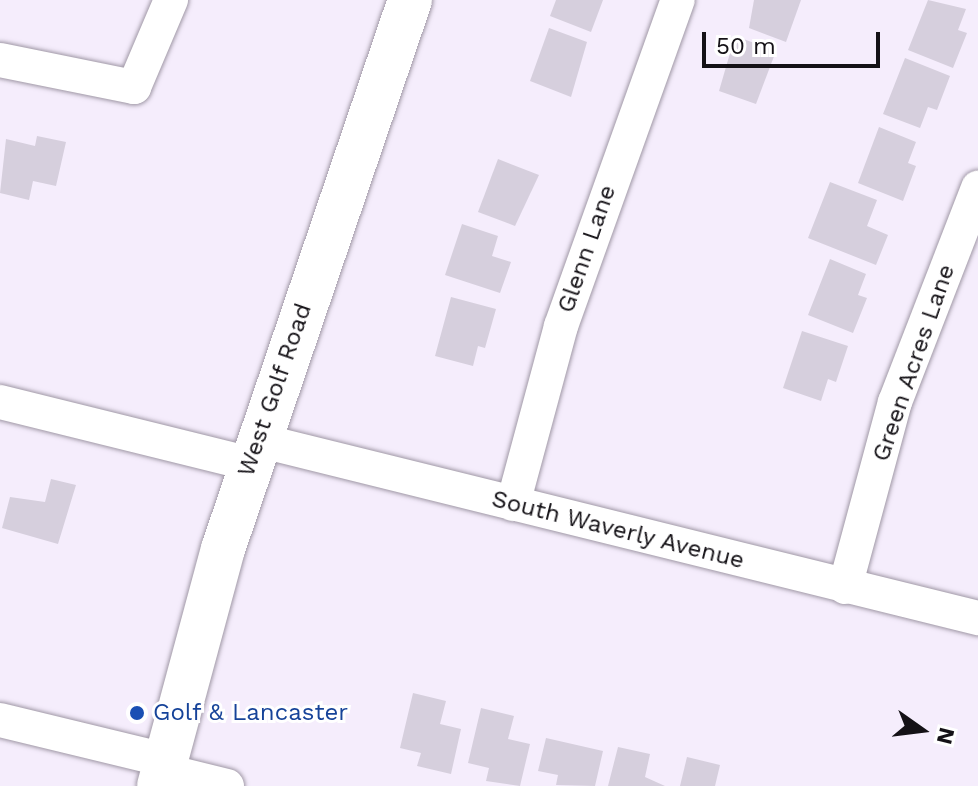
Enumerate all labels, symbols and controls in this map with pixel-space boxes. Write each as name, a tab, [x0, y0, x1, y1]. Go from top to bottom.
scale bar	[706, 16, 884, 66]
text: 50 m	[716, 32, 776, 60]
street label: Glenn Lane	[552, 181, 622, 317]
street label: Green Acres Lane	[867, 260, 961, 466]
street label: West Golf Road	[232, 299, 318, 481]
street label: South Waverly Avenue	[488, 484, 748, 576]
north arrow	[882, 690, 962, 770]
place label: Golf & Lancaster	[153, 699, 349, 727]
marker: Golf & Lancaster	[128, 704, 146, 722]
text: N	[932, 725, 960, 747]

